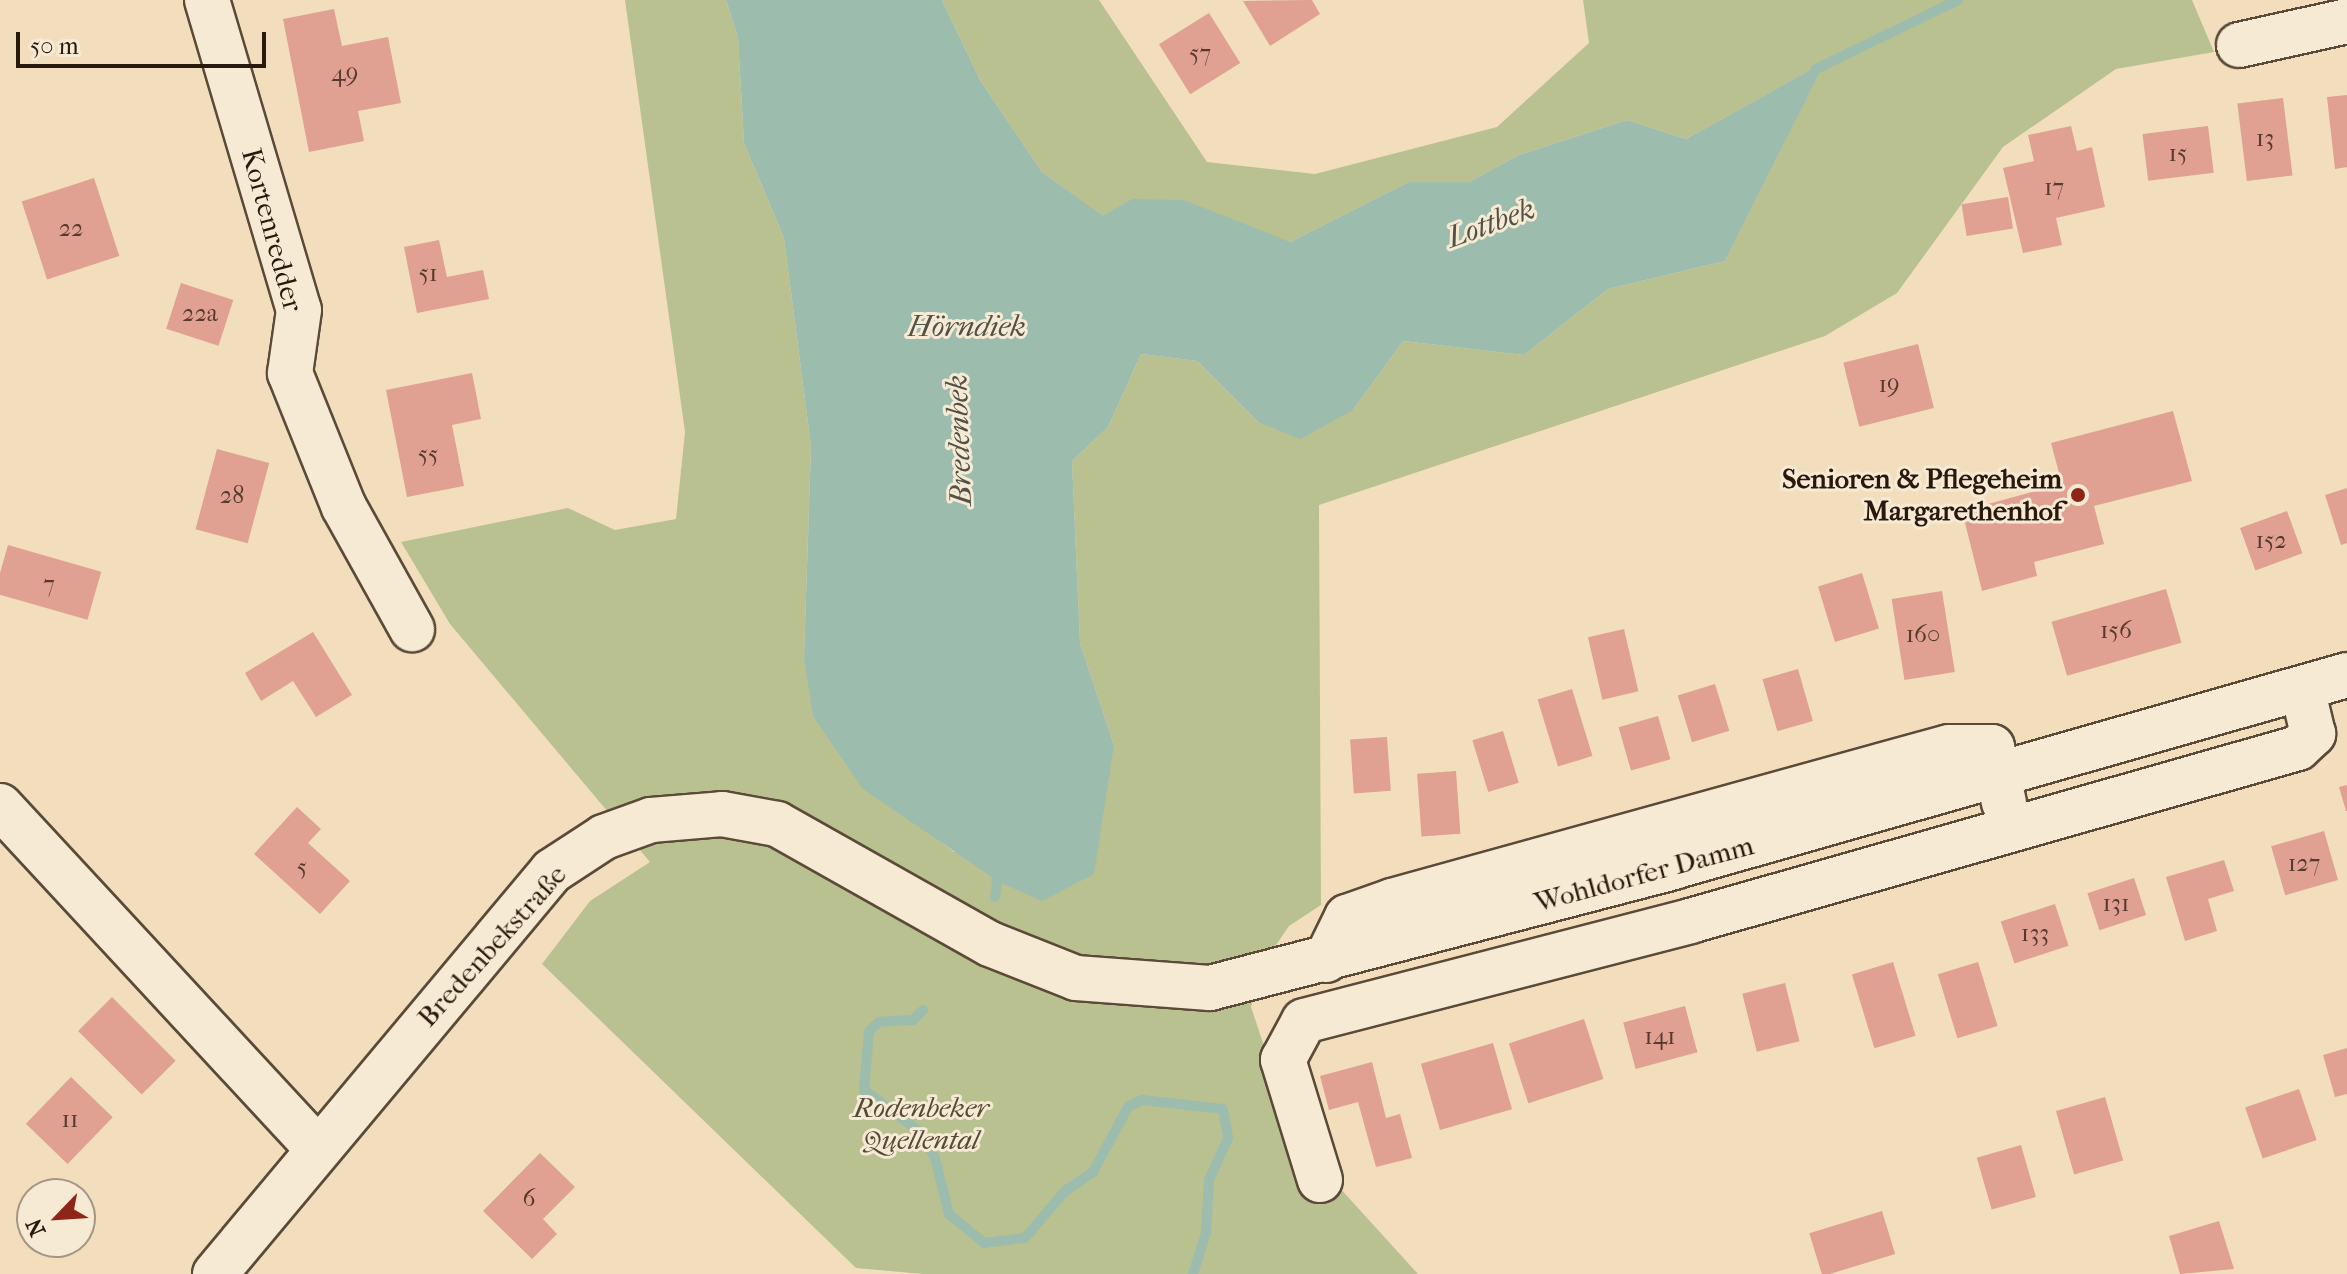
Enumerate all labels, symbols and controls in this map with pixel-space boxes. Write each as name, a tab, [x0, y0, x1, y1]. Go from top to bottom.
scale bar	[20, 16, 270, 66]
text: 50 m	[30, 32, 79, 60]
house number: 57	[1189, 40, 1211, 68]
house number: 49	[332, 60, 358, 88]
house number: 13	[2256, 125, 2274, 153]
house number: 15	[2169, 140, 2187, 168]
street label: Kortenredder	[234, 145, 310, 315]
house number: 17	[2044, 174, 2064, 202]
water label: Lottbek	[1442, 192, 1540, 256]
house number: 22	[59, 215, 83, 243]
house number: 51	[419, 260, 437, 288]
house number: 22a	[182, 300, 218, 328]
water label: Hörndiek	[908, 309, 1026, 345]
house number: 19	[1878, 371, 1900, 399]
water label: Bredenbek	[940, 374, 980, 506]
house number: 55	[418, 441, 438, 469]
place label: Senioren & Pflegeheim Margarethenhof	[1782, 462, 2062, 528]
house number: 28	[220, 482, 244, 510]
marker: Senioren & Pflegeheim Margarethenhof	[2069, 486, 2087, 504]
house number: 152	[2255, 527, 2287, 555]
house number: 7	[43, 571, 55, 599]
house number: 156	[2100, 617, 2132, 645]
house number: 160	[1906, 621, 1940, 649]
street label: Wohldorfer Damm	[1531, 829, 1757, 919]
house number: 127	[2288, 850, 2320, 878]
house number: 5	[297, 854, 307, 882]
street label: Bredenbekstraße	[411, 858, 573, 1034]
house number: 131	[2103, 890, 2129, 918]
house number: 133	[2021, 920, 2049, 948]
house number: 141	[1644, 1023, 1676, 1051]
park label: Rodenbeker Quellental	[853, 1091, 989, 1157]
house number: 11	[61, 1106, 79, 1134]
north arrow	[16, 1178, 96, 1258]
house number: 6	[523, 1185, 535, 1213]
text: N	[21, 1214, 51, 1240]

